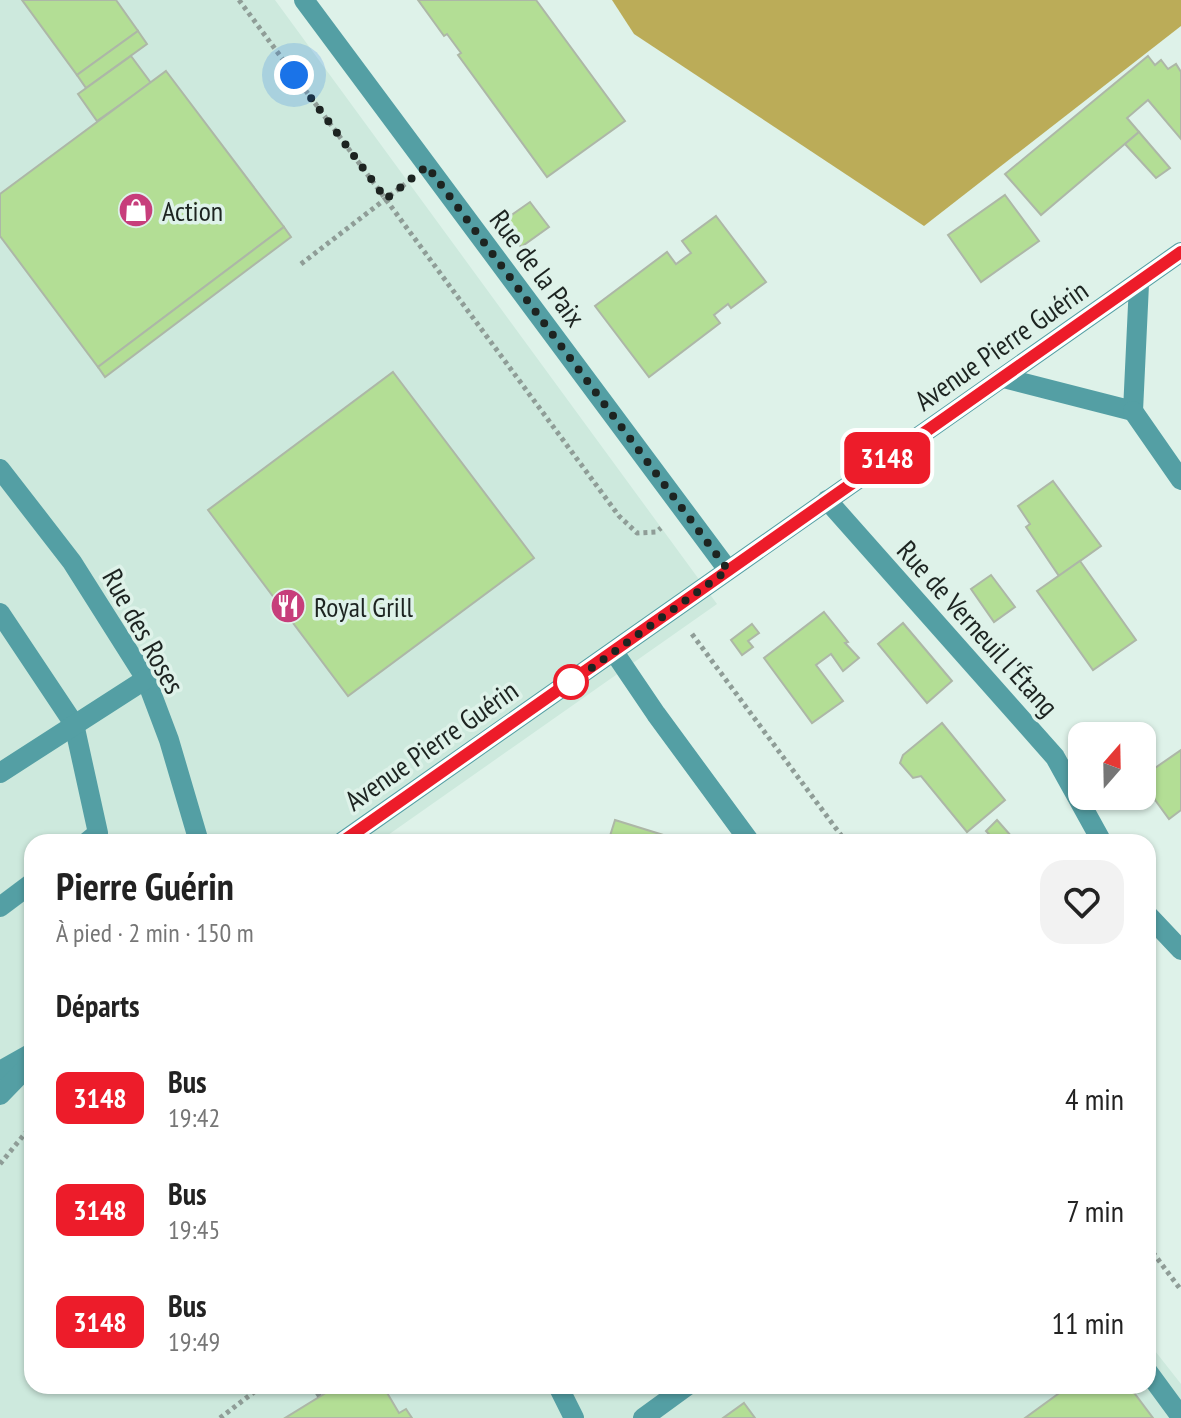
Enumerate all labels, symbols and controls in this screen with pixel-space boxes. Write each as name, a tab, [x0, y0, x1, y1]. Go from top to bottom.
your location	[274, 55, 314, 95]
shop icon: Action	[117, 191, 155, 229]
place label: Action	[162, 192, 223, 229]
street label: Rue de la Paix	[482, 202, 594, 334]
street label: Avenue Pierre Guérin	[907, 272, 1095, 418]
line badge: 3148	[831, 432, 943, 484]
text: 3148	[860, 439, 914, 476]
street label: Rue de Verneuil l'Étang	[889, 532, 1067, 724]
street label: Rue des Roses	[95, 562, 193, 700]
restaurant icon: Royal Grill	[269, 587, 307, 625]
place label: Royal Grill	[314, 588, 413, 625]
unlabelled marker	[554, 665, 588, 699]
street label: Avenue Pierre Guérin	[337, 672, 525, 818]
north arrow	[1068, 722, 1156, 810]
map controls	[1068, 722, 1156, 810]
button: heart	[1040, 860, 1124, 944]
text: Pierre Guérin	[56, 861, 234, 910]
text: À pied · 2 min · 150 m	[56, 916, 254, 949]
text: Départs	[56, 986, 139, 1025]
text: Bus	[168, 1062, 207, 1101]
text: 3148	[73, 1079, 127, 1116]
text: 4 min	[1065, 1079, 1124, 1118]
text: 19:42	[168, 1101, 220, 1134]
text: Bus	[168, 1174, 207, 1213]
text: 3148	[73, 1191, 127, 1228]
text: 7 min	[1066, 1191, 1124, 1230]
text: 19:45	[168, 1213, 220, 1246]
text: Bus	[168, 1286, 207, 1325]
text: 3148	[73, 1303, 127, 1340]
text: 11 min	[1051, 1303, 1124, 1342]
text: 19:49	[168, 1325, 220, 1358]

